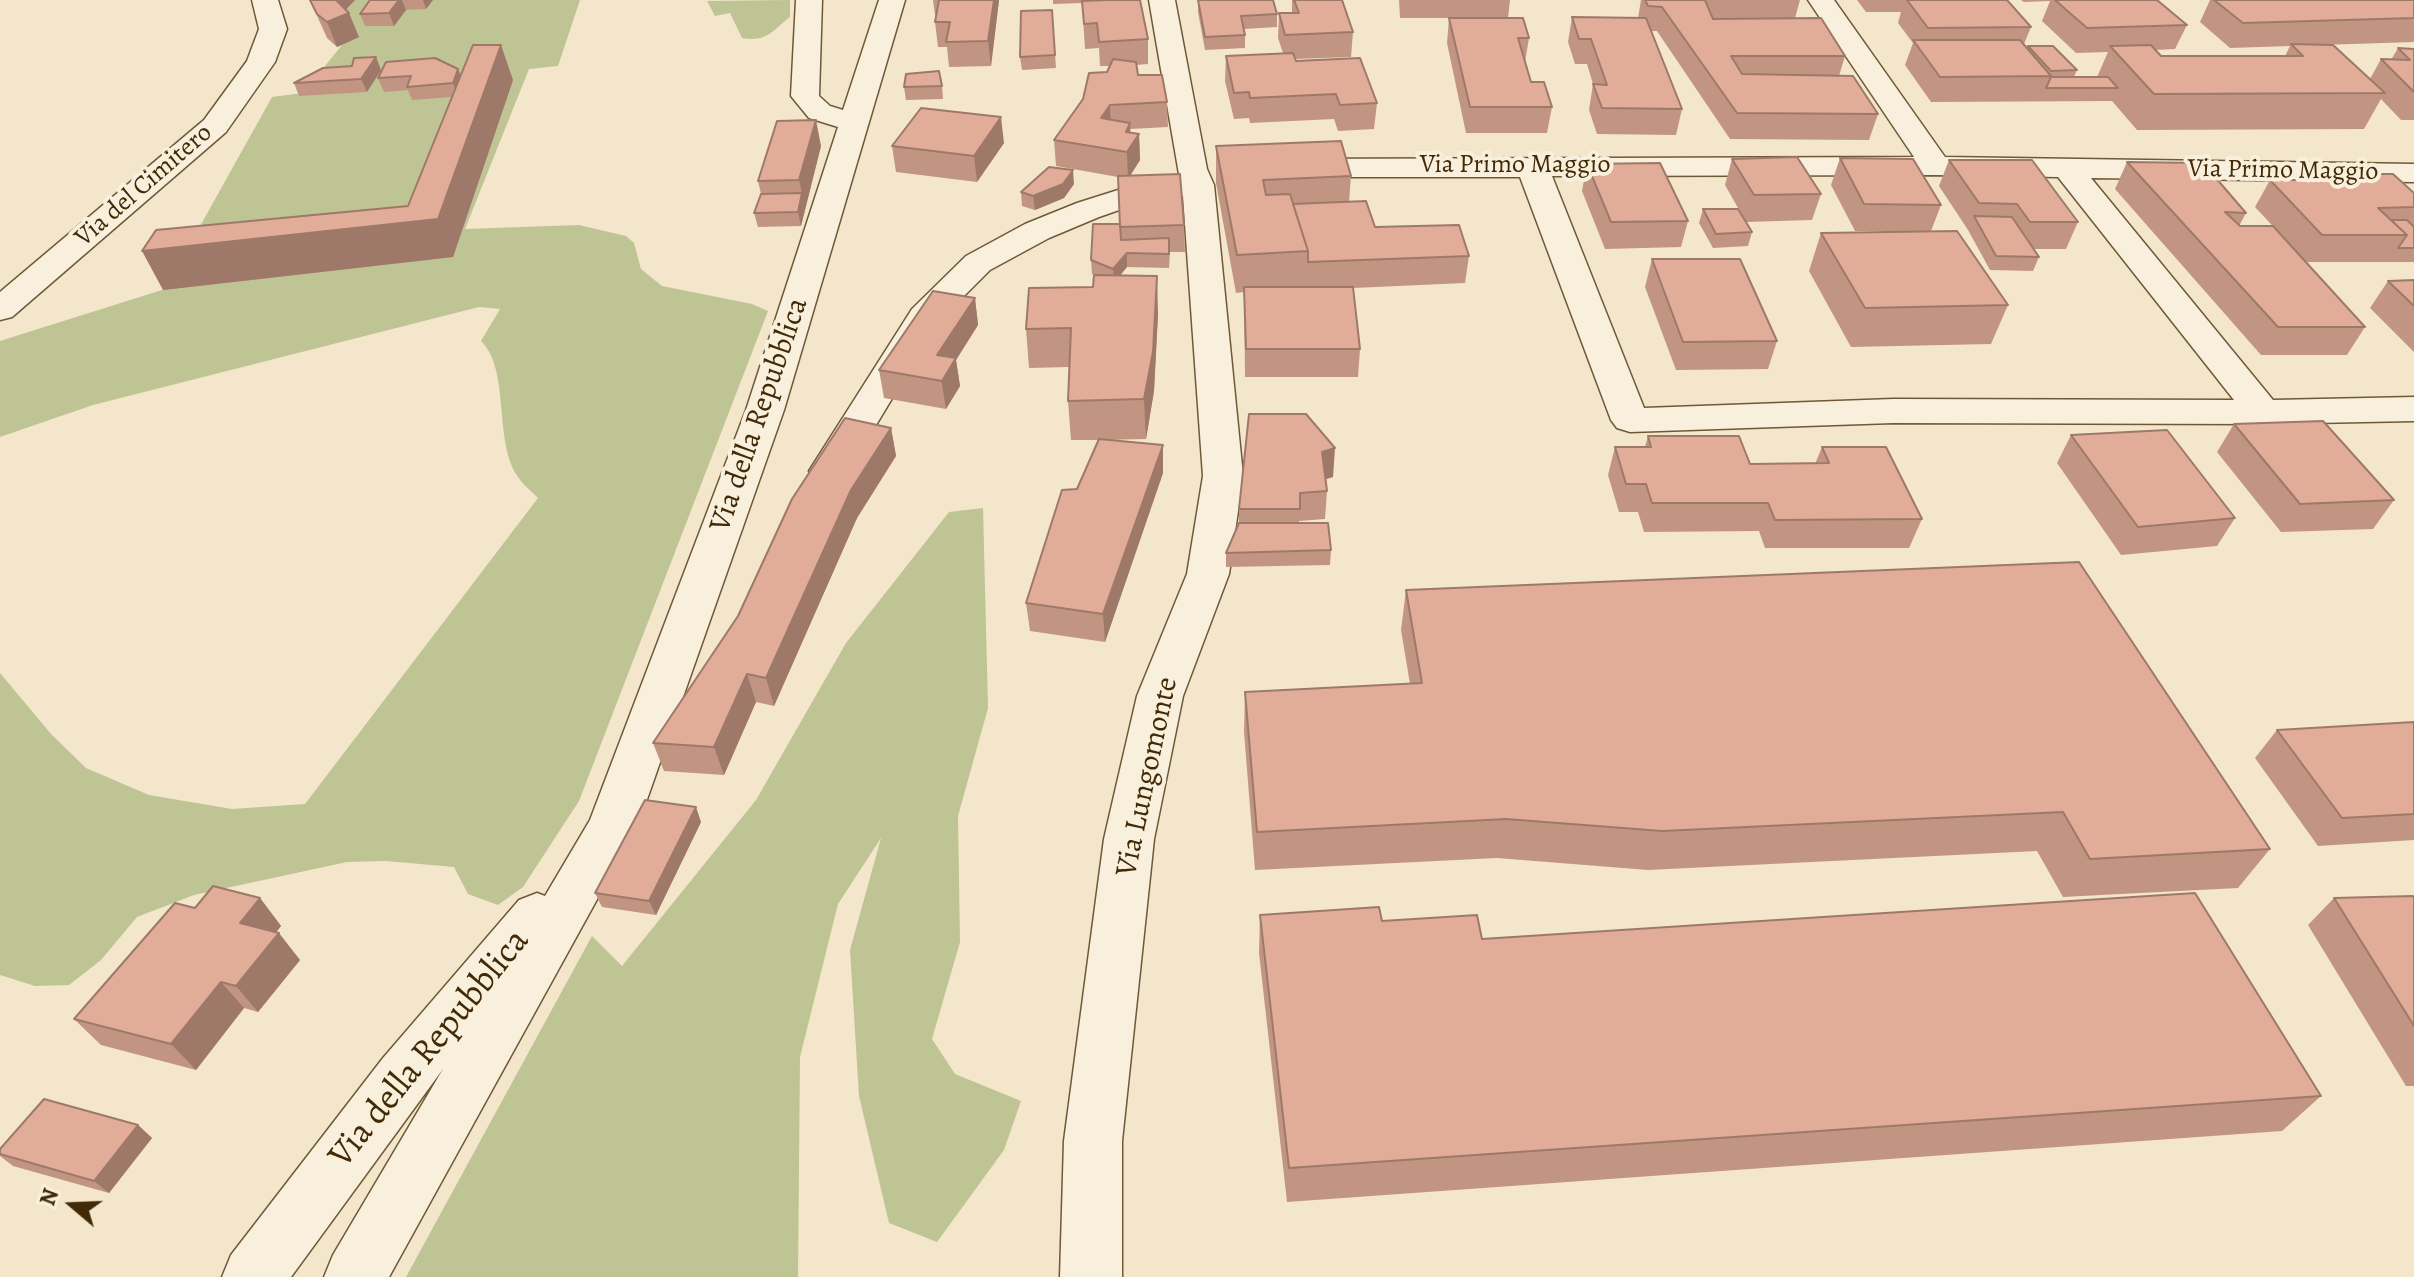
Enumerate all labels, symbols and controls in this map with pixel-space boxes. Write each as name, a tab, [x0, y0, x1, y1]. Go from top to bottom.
street label: Via del Cimitero	[69, 118, 219, 254]
street label: Via Primo Maggio	[1420, 150, 1610, 182]
street label: Via Primo Maggio	[2187, 154, 2379, 188]
street label: Via della Repubblica	[703, 293, 817, 537]
street label: Via Lungomonte	[1109, 674, 1187, 880]
street label: Via della Repubblica	[321, 921, 539, 1177]
north arrow	[32, 1165, 112, 1245]
text: N	[33, 1185, 66, 1210]

